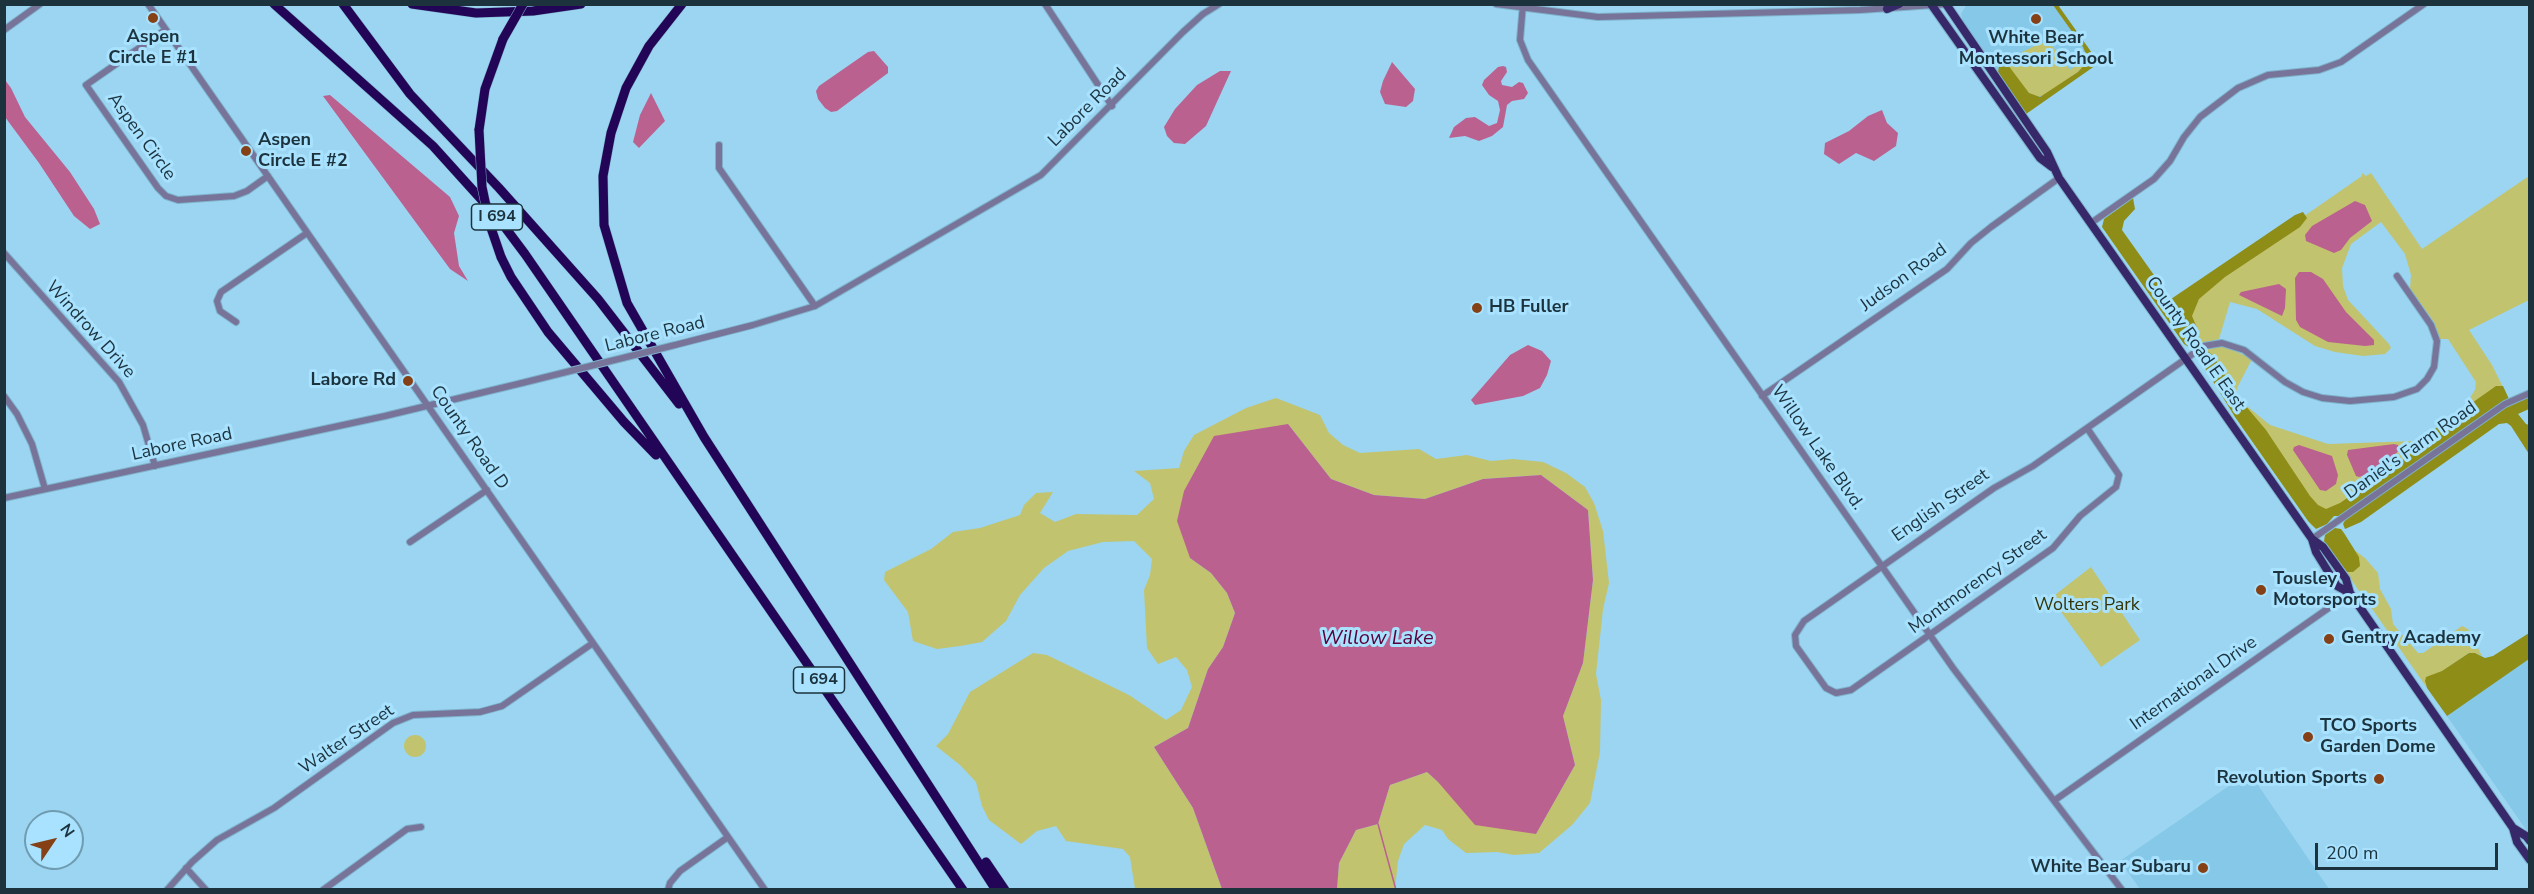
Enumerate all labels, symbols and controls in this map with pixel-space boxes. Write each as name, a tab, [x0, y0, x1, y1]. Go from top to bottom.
marker: Aspen Circle E #1	[146, 11, 160, 25]
marker: White Bear Montessori School	[2029, 12, 2043, 26]
place label: Aspen Circle E #1	[108, 27, 198, 70]
place label: White Bear Montessori School	[1959, 28, 2113, 70]
street label: Labore Road	[1044, 64, 1132, 152]
street label: Aspen Circle	[102, 89, 180, 185]
place label: Aspen Circle E #2	[258, 130, 348, 172]
marker: Aspen Circle E #2	[239, 144, 253, 158]
road number: I 694	[472, 204, 522, 230]
street label: Judson Road	[1856, 239, 1952, 317]
street label: County Road E East	[2141, 273, 2249, 415]
street label: Windrow Drive	[41, 277, 139, 383]
place label: HB Fuller	[1489, 297, 1569, 319]
marker: HB Fuller	[1470, 301, 1484, 315]
street label: Labore Road	[603, 312, 707, 358]
place label: Labore Rd	[310, 370, 396, 392]
marker: Labore Rd	[401, 374, 415, 388]
street label: Willow Lake Blvd.	[1766, 381, 1868, 515]
street label: County Road D	[425, 382, 513, 494]
street label: Daniel's Farm Road	[2341, 397, 2481, 505]
street label: Labore Road	[130, 424, 234, 466]
street label: English Street	[1888, 465, 1994, 547]
street label: Montmorency Street	[1905, 525, 2051, 639]
place label: Tousley Motorsports	[2273, 569, 2376, 612]
marker: Tousley Motorsports	[2254, 583, 2268, 597]
park label: Wolters Park	[2034, 595, 2140, 617]
water label: Willow Lake	[1320, 627, 1434, 651]
place label: Gentry Academy	[2341, 628, 2481, 650]
street label: International Drive	[2126, 632, 2262, 736]
marker: Gentry Academy	[2322, 632, 2336, 646]
road number: I 694	[794, 667, 844, 693]
street label: Walter Street	[296, 700, 398, 780]
place label: TCO Sports Garden Dome	[2320, 716, 2436, 758]
marker: TCO Sports Garden Dome	[2301, 730, 2315, 744]
place label: Revolution Sports	[2216, 768, 2367, 790]
marker: Revolution Sports	[2372, 772, 2386, 786]
north arrow	[24, 810, 84, 870]
text: N	[55, 820, 80, 842]
scale bar	[2318, 831, 2501, 869]
text: 200 m	[2326, 841, 2378, 865]
place label: White Bear Subaru	[2031, 857, 2191, 879]
marker: White Bear Subaru	[2196, 861, 2210, 875]

